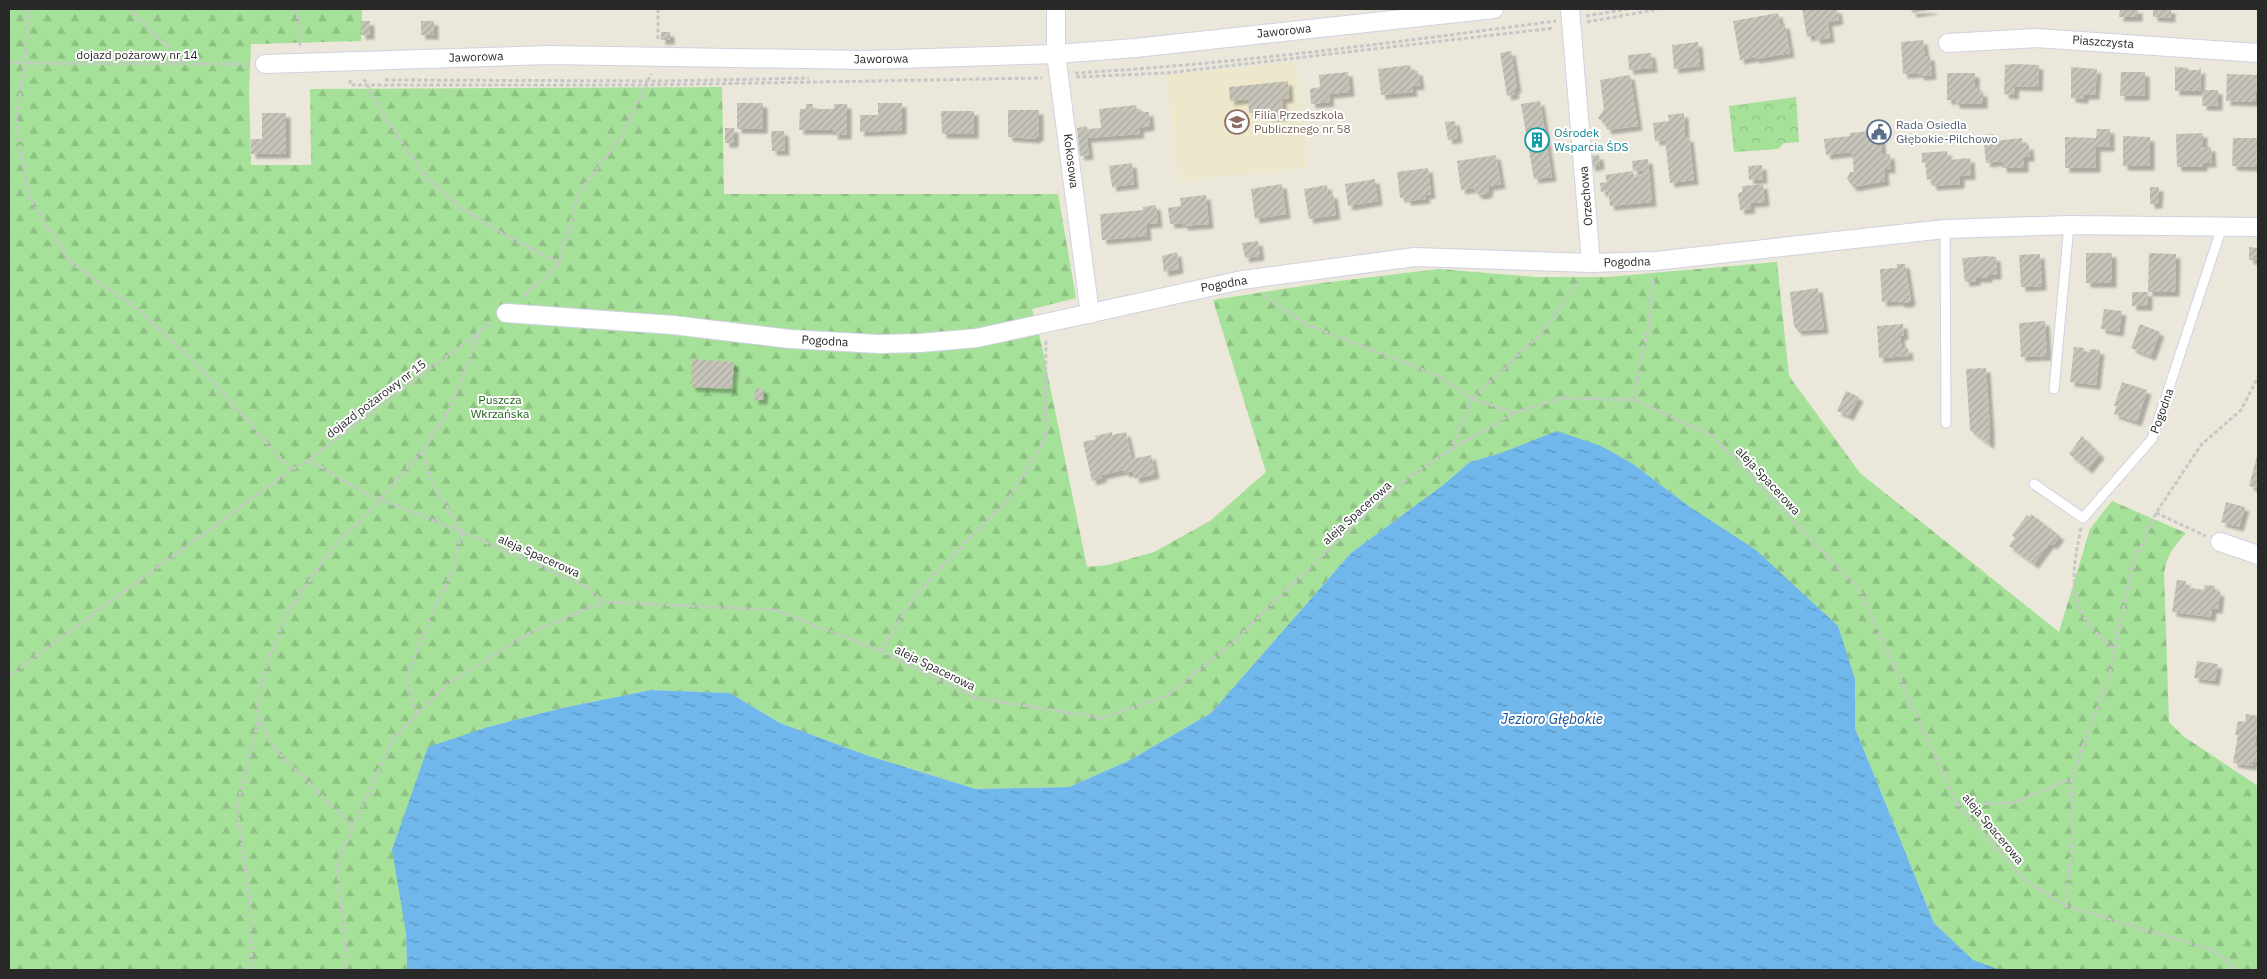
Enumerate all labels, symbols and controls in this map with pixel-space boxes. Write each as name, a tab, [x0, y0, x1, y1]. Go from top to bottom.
street label: Jaworowa	[1256, 20, 1313, 41]
street label: Piaszczysta	[2072, 32, 2135, 51]
street label: dojazd pożarowy nr 14	[76, 47, 198, 62]
street label: Jaworowa	[448, 48, 504, 65]
street label: Jaworowa	[853, 51, 909, 66]
place label: Filia Przedszkola Publicznego nr 58	[1254, 107, 1351, 136]
school or university icon: Filia Przedszkola Publicznego nr 58	[1224, 109, 1250, 135]
place label: Rada Osiedla Głębokie-Pilchowo	[1896, 117, 1998, 146]
public building icon: Rada Osiedla Głębokie-Pilchowo	[1866, 119, 1892, 145]
place label: Ośrodek Wsparcia ŚDS	[1554, 125, 1628, 154]
building icon: Ośrodek Wsparcia ŚDS	[1524, 127, 1550, 153]
street label: Kokosowa	[1061, 133, 1082, 190]
street label: Orzechowa	[1575, 165, 1596, 227]
street label: Pogodna	[1603, 253, 1651, 270]
street label: Pogodna	[1200, 272, 1249, 295]
street label: Pogodna	[801, 332, 849, 349]
street label: dojazd pożarowy nr 15	[323, 356, 429, 441]
street label: Pogodna	[2146, 386, 2177, 435]
park label: Puszcza Wkrzańska	[471, 392, 530, 421]
street label: aleja Spacerowa	[1733, 443, 1804, 518]
street label: aleja Spacerowa	[1319, 477, 1395, 548]
street label: aleja Spacerowa	[496, 531, 583, 581]
street label: aleja Spacerowa	[892, 642, 979, 694]
water label: Jezioro Głębokie	[1501, 710, 1603, 728]
street label: aleja Spacerowa	[1959, 790, 2028, 868]

